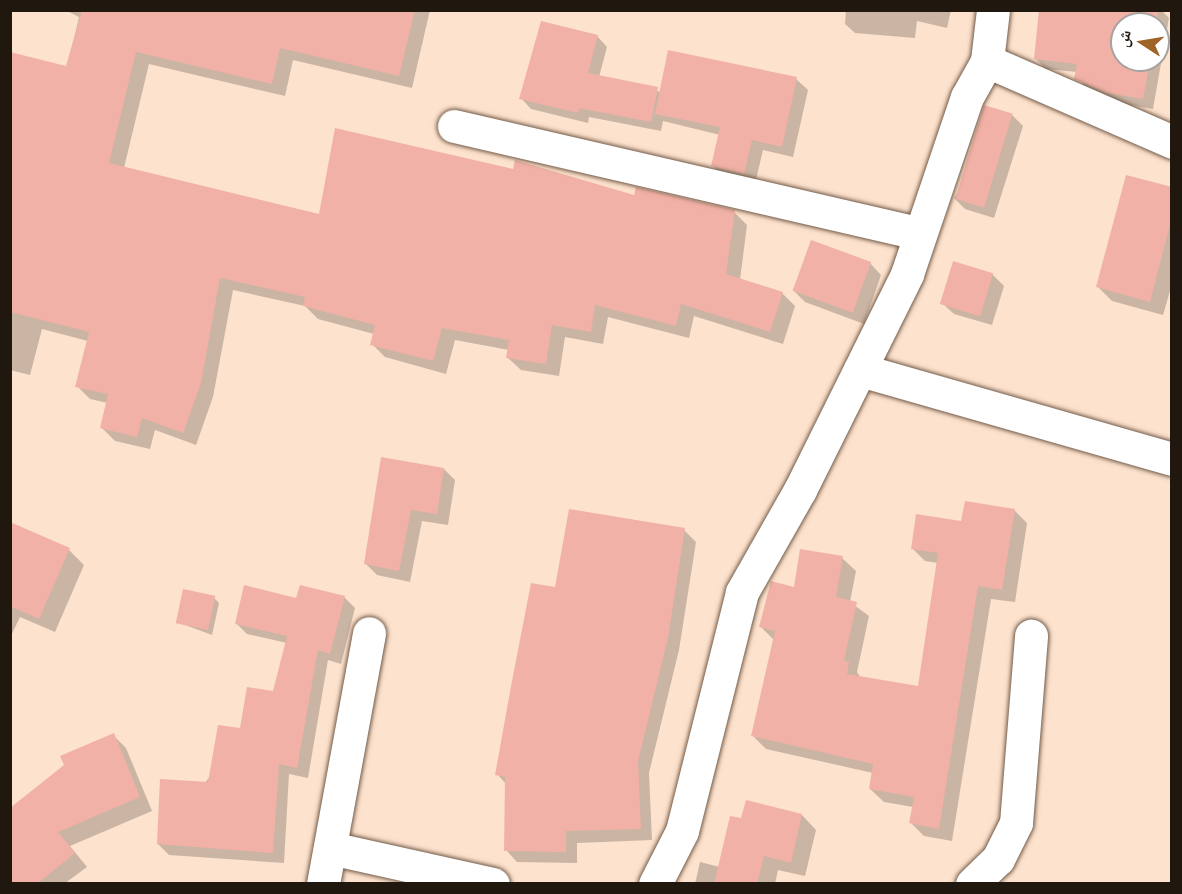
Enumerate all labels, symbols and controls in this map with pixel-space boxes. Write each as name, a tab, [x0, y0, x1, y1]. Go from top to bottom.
north arrow	[1110, 12, 1170, 72]
text: ش	[1113, 28, 1135, 49]

